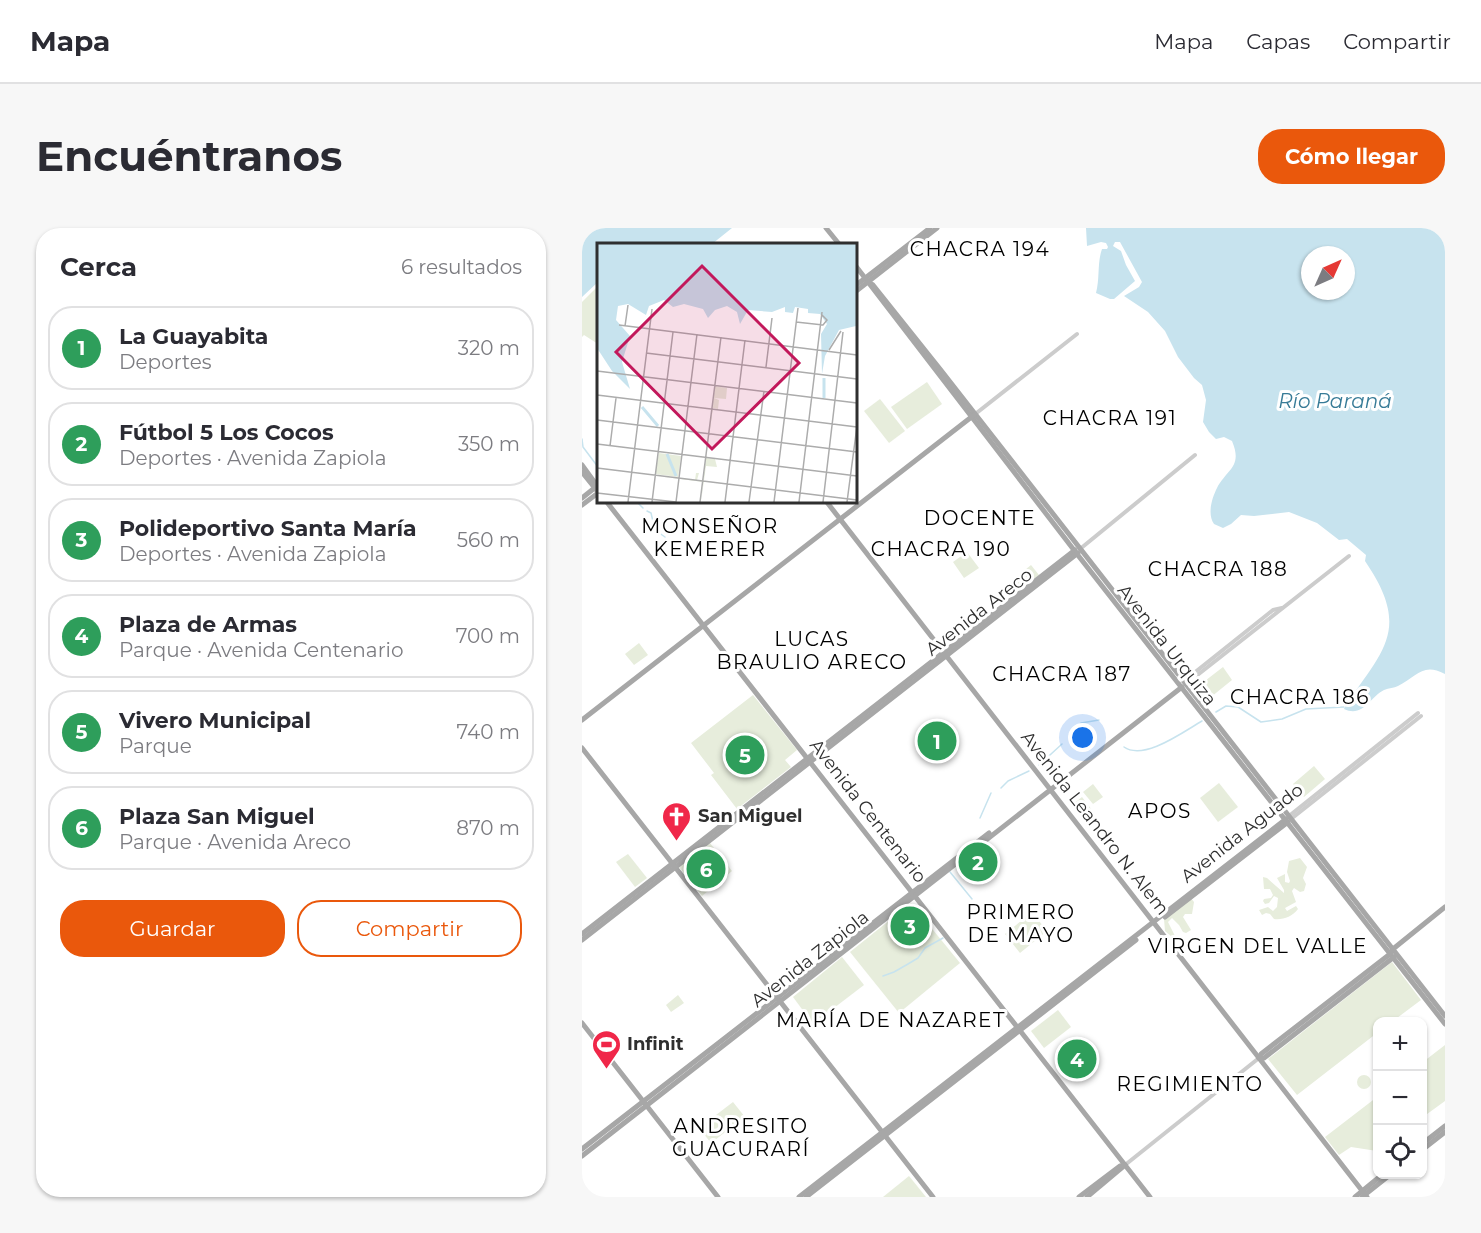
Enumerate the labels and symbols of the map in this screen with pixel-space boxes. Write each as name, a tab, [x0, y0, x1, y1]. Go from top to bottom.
district label: CHACRA 194	[910, 237, 1050, 261]
inset map	[597, 243, 856, 502]
north arrow	[1301, 246, 1355, 300]
water label: Río Paraná	[1278, 389, 1392, 413]
district label: CHACRA 191	[1043, 406, 1177, 430]
district label: DOCENTE	[924, 506, 1036, 530]
district label: MONSEÑOR KEMERER	[641, 514, 779, 561]
district label: CHACRA 190	[871, 537, 1011, 561]
district label: CHACRA 188	[1148, 557, 1288, 581]
street label: Avenida Areco	[921, 564, 1037, 660]
street label: Avenida Urquiza	[1113, 580, 1221, 710]
district label: LUCAS BRAULIO ARECO	[716, 627, 908, 674]
district label: CHACRA 187	[992, 662, 1132, 686]
district label: CHACRA 186	[1230, 685, 1370, 709]
pin: 1	[918, 718, 956, 764]
your location	[1068, 723, 1097, 752]
street label: Avenida Leandro N. Alem	[1016, 727, 1174, 919]
pin: 5	[726, 732, 764, 778]
street label: Avenida Centenario	[805, 735, 931, 887]
street label: Avenida Aguado	[1177, 779, 1307, 887]
district label: APOS	[1128, 799, 1192, 823]
church icon: San Miguel	[661, 800, 693, 842]
place label: San Miguel	[698, 805, 802, 827]
pin: 2	[958, 840, 998, 884]
pin: 6	[686, 846, 726, 892]
district label: PRIMERO DE MAYO	[967, 900, 1075, 947]
pin: 3	[890, 904, 930, 948]
street label: Avenida Zapiola	[747, 906, 873, 1012]
district label: VIRGEN DEL VALLE	[1148, 934, 1368, 958]
district label: MARÍA DE NAZARET	[776, 1008, 1006, 1032]
sports icon: Infinit	[590, 1028, 622, 1070]
place label: Infinit	[627, 1033, 684, 1055]
pin: 4	[1058, 1036, 1096, 1082]
district label: REGIMIENTO	[1116, 1072, 1264, 1096]
district label: ANDRESITO GUACURARÍ	[672, 1114, 810, 1161]

